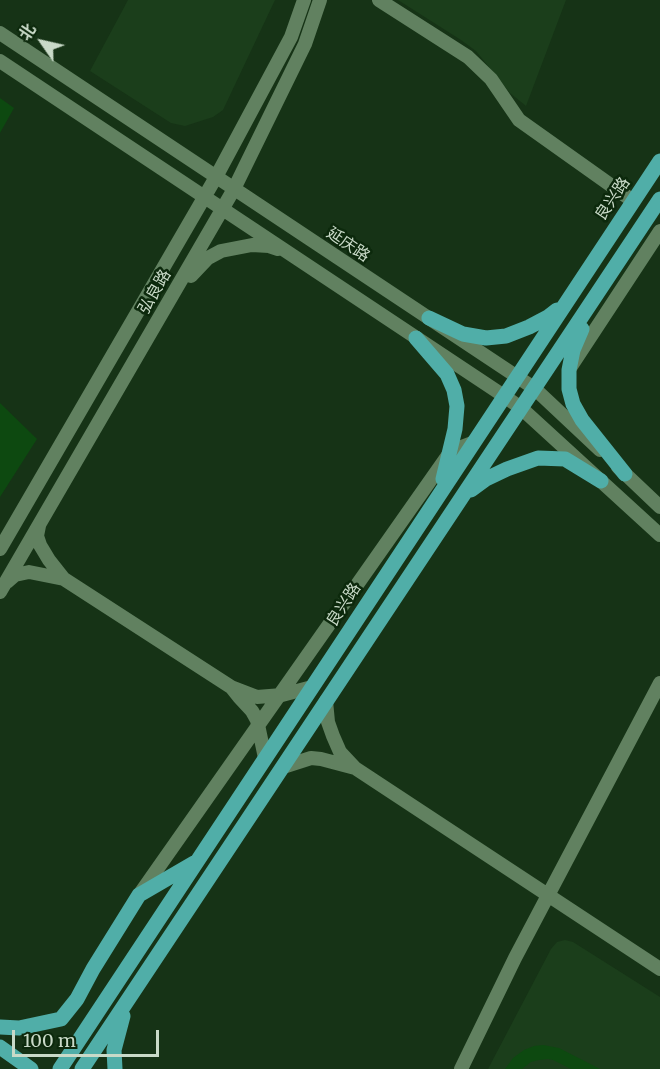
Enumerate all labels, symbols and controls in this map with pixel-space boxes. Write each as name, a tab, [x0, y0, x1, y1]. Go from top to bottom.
north arrow	[12, 12, 72, 72]
text: 北	[14, 20, 40, 44]
street label: 良兴路	[592, 174, 634, 224]
street label: 延庆路	[323, 224, 373, 266]
street label: 弘良路	[135, 266, 175, 318]
street label: 良兴路	[323, 580, 365, 630]
scale bar	[15, 1018, 162, 1056]
text: 100 m	[23, 1029, 76, 1052]

